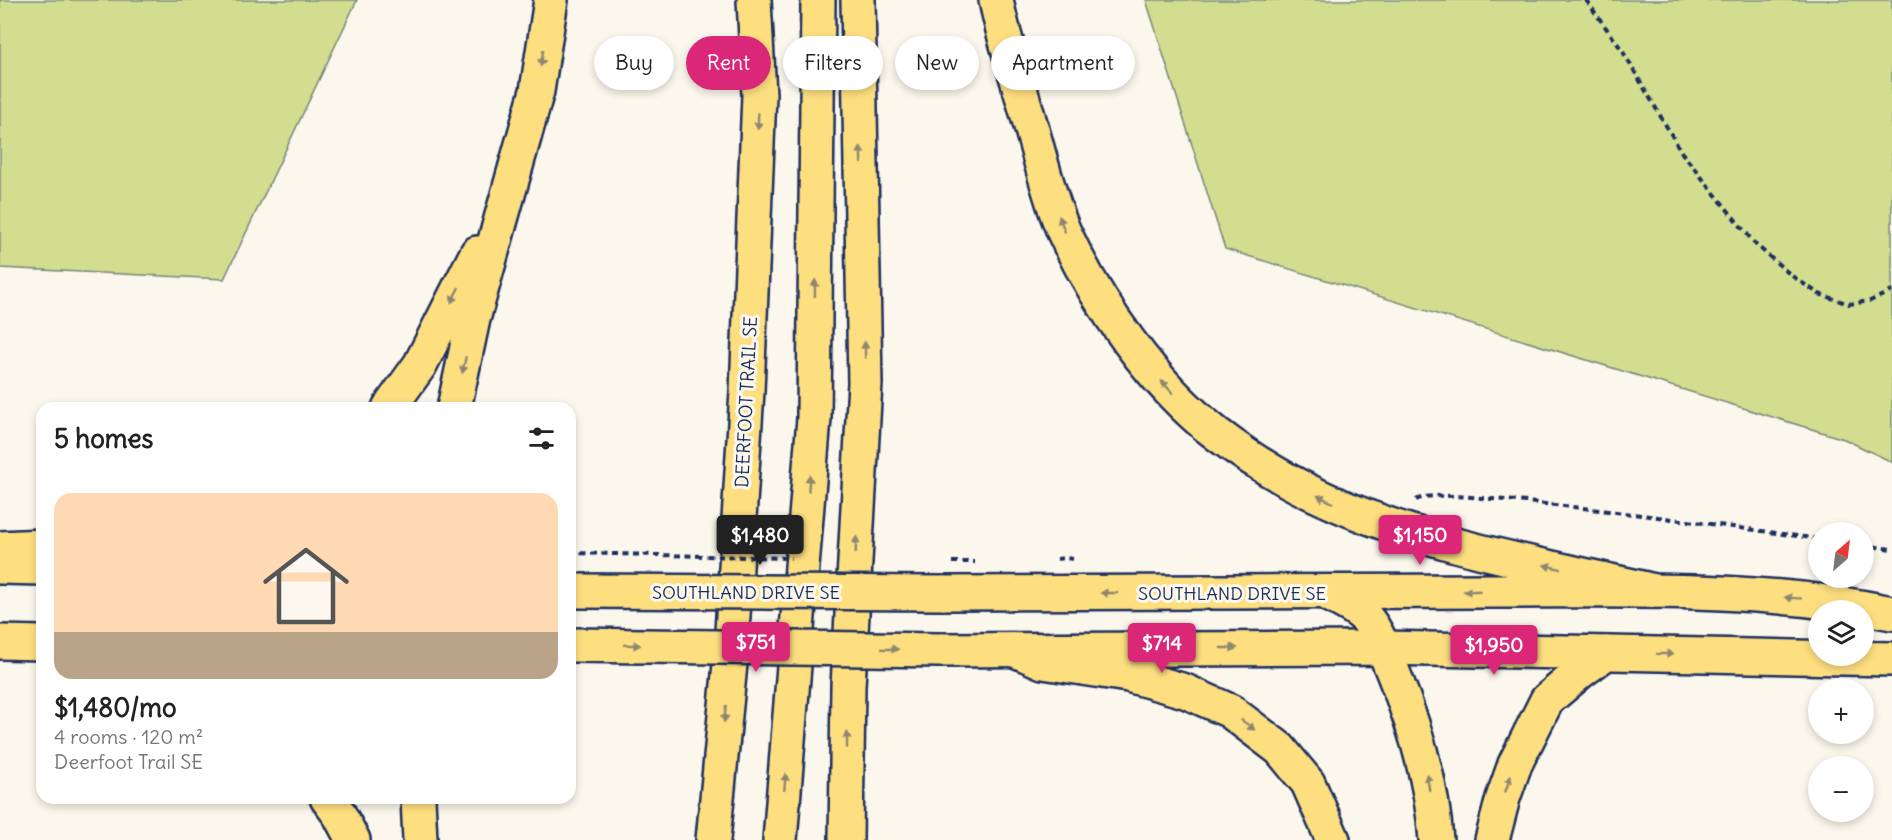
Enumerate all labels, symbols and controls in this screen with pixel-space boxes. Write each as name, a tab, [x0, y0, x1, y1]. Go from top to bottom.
chip: Buy	[594, 36, 674, 90]
chip: Rent	[686, 36, 771, 90]
chip: Filters	[783, 36, 883, 90]
chip: New	[895, 36, 979, 90]
chip: Apartment	[991, 36, 1135, 90]
one-way arrow	[537, 48, 546, 67]
one-way arrow	[754, 112, 763, 131]
one-way arrow	[856, 146, 866, 165]
one-way arrow	[1057, 215, 1066, 233]
one-way arrow	[810, 278, 820, 297]
one-way arrow	[451, 287, 460, 304]
street label: DEERFOOT TRAIL SE	[730, 316, 762, 488]
one-way arrow	[860, 341, 870, 360]
one-way arrow	[458, 356, 468, 375]
one-way arrow	[1161, 380, 1174, 395]
text: 5 homes	[54, 422, 153, 455]
icon: filters	[525, 422, 558, 455]
one-way arrow	[804, 473, 813, 492]
one-way arrow	[1317, 494, 1334, 503]
pin: $1,480	[711, 515, 809, 566]
pin: $1,150	[1371, 515, 1469, 566]
text: $1,480	[731, 522, 789, 547]
text: $1,150	[1393, 522, 1447, 547]
north arrow	[1808, 522, 1874, 588]
map controls	[1808, 522, 1874, 822]
icon: home	[252, 532, 360, 640]
one-way arrow	[851, 535, 860, 554]
one-way arrow	[1543, 561, 1561, 571]
street label: SOUTHLAND DRIVE SE	[652, 581, 840, 604]
street label: SOUTHLAND DRIVE SE	[1138, 582, 1326, 605]
one-way arrow	[1462, 586, 1481, 596]
one-way arrow	[1099, 588, 1118, 598]
one-way arrow	[1783, 594, 1802, 603]
button: layers	[1808, 600, 1874, 666]
pin: $751	[720, 622, 792, 673]
pin: $714	[1126, 623, 1198, 674]
pin: $1,950	[1445, 625, 1543, 676]
text: $751	[736, 629, 776, 654]
text: $714	[1142, 630, 1182, 655]
text: $1,950	[1464, 632, 1524, 657]
one-way arrow	[622, 641, 641, 650]
one-way arrow	[1220, 643, 1239, 653]
one-way arrow	[880, 644, 899, 654]
one-way arrow	[1655, 649, 1674, 659]
button: +	[1808, 678, 1874, 744]
text: $1,480/mo	[54, 691, 177, 724]
one-way arrow	[720, 705, 730, 724]
one-way arrow	[1240, 718, 1256, 731]
text: 4 rooms · 120 m²	[54, 724, 203, 749]
one-way arrow	[842, 730, 852, 749]
text: Deerfoot Trail SE	[54, 749, 203, 774]
button: −	[1808, 756, 1874, 822]
one-way arrow	[780, 772, 790, 791]
one-way arrow	[1423, 772, 1432, 791]
one-way arrow	[1503, 775, 1513, 793]

